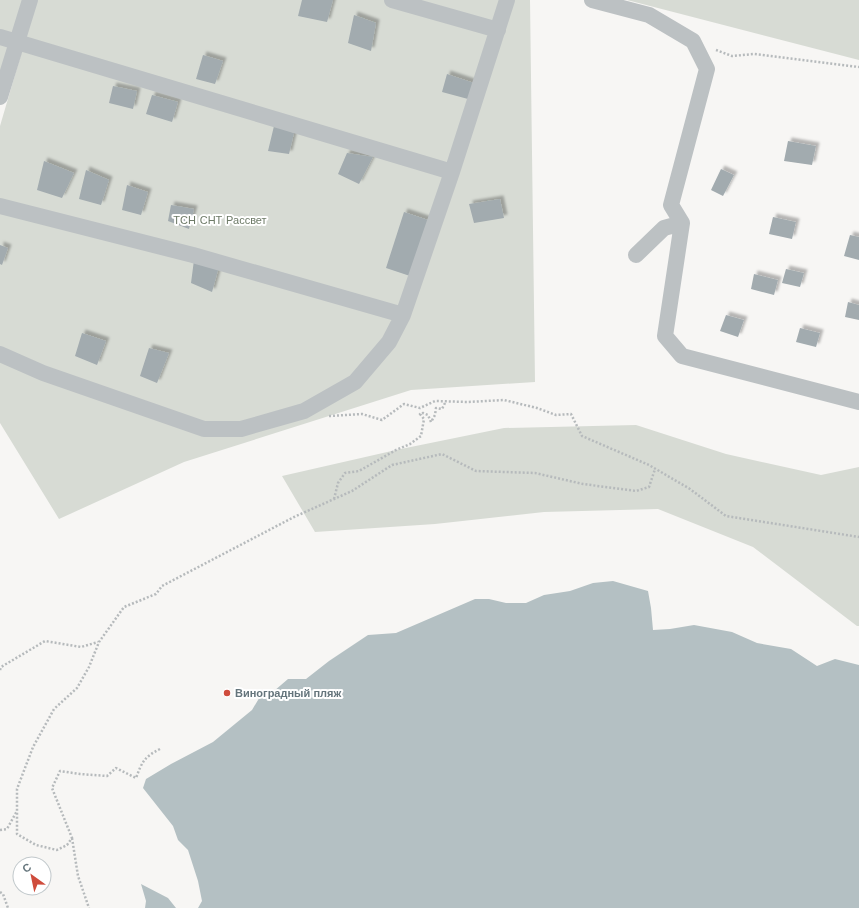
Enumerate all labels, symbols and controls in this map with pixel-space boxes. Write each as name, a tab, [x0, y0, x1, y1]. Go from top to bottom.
park label: ТСН СНТ Рассвет	[173, 214, 267, 227]
place label: Виноградный пляж	[235, 687, 341, 700]
marker: Виноградный пляж	[222, 688, 232, 698]
north arrow	[12, 856, 52, 896]
text: С	[20, 860, 34, 876]

